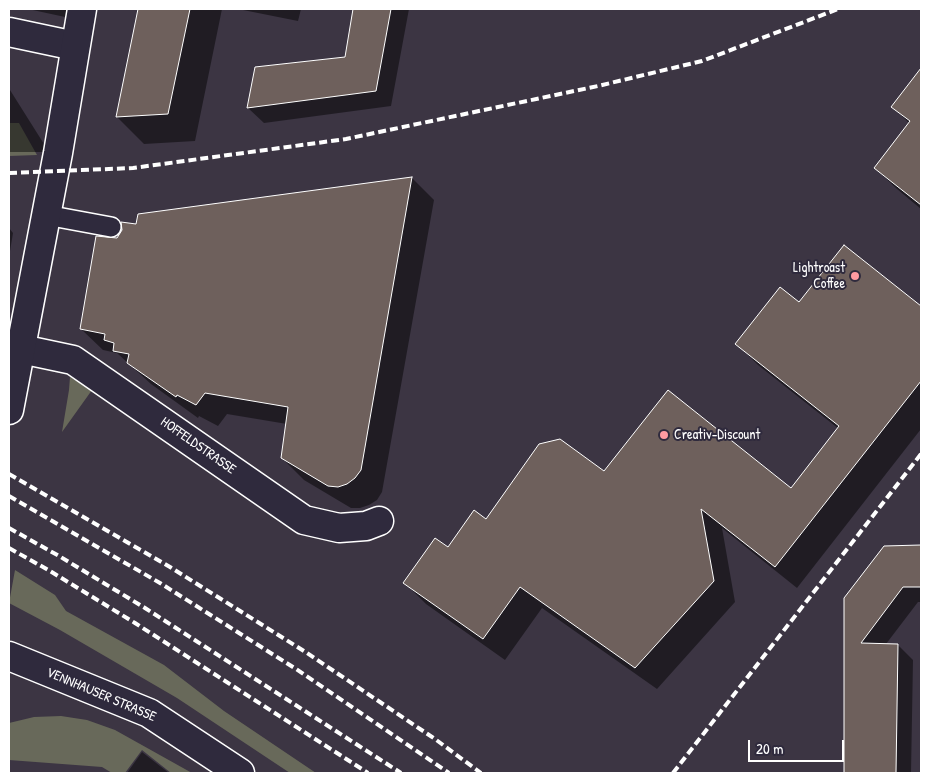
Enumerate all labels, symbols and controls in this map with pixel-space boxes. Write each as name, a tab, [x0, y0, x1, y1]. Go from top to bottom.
place label: Lightroast Coffee	[793, 260, 845, 292]
marker: Lightroast Coffee	[849, 270, 861, 282]
street label: HOFFELDSTRASSE	[157, 414, 239, 478]
place label: Creativ-Discount	[674, 427, 760, 443]
marker: Creativ-Discount	[658, 429, 670, 441]
street label: VENNHAUSER STRASSE	[44, 664, 158, 726]
scale bar	[750, 730, 846, 762]
text: 20 m	[756, 738, 783, 759]

